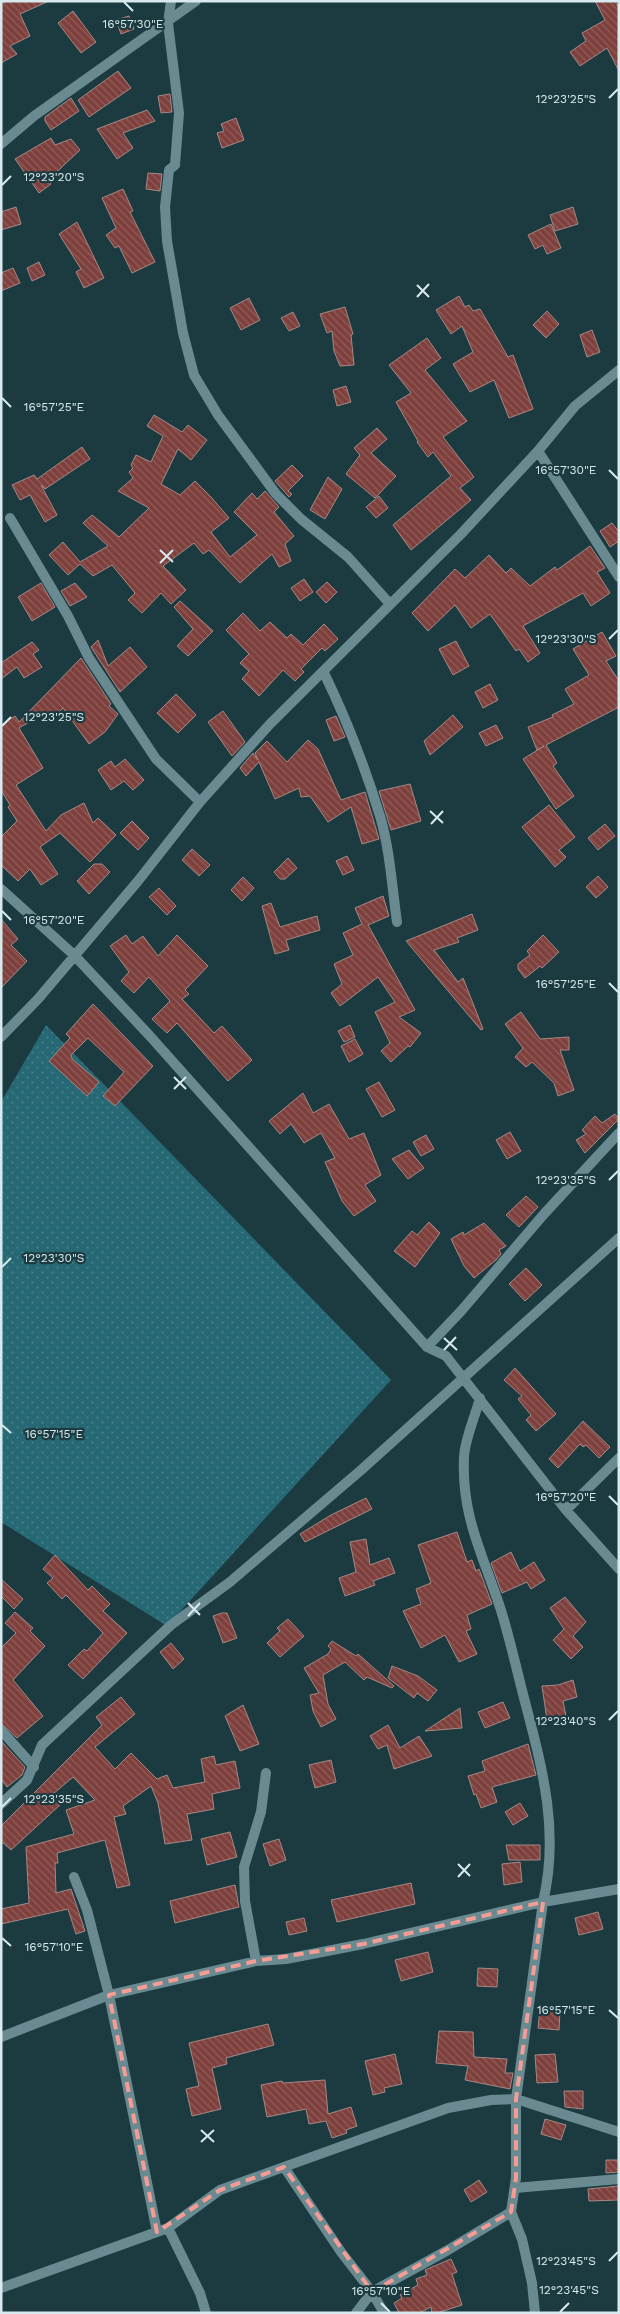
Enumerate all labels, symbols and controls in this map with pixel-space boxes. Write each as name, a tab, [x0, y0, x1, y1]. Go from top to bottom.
text: 16°57'30"E	[103, 17, 164, 31]
text: 12°23'25"S	[536, 92, 596, 106]
text: 12°23'20"S	[24, 170, 85, 184]
text: 16°57'25"E	[24, 400, 85, 414]
text: 16°57'30"E	[536, 463, 597, 477]
text: 12°23'30"S	[536, 632, 597, 646]
text: 12°23'25"S	[24, 710, 84, 724]
text: 16°57'20"E	[24, 913, 85, 927]
text: 16°57'25"E	[536, 977, 597, 991]
text: 12°23'35"S	[536, 1173, 596, 1187]
text: 12°23'30"S	[24, 1251, 85, 1265]
text: 16°57'15"E	[25, 1427, 83, 1441]
text: 16°57'20"E	[536, 1490, 597, 1504]
text: 12°23'40"S	[536, 1714, 596, 1728]
text: 12°23'35"S	[24, 1792, 84, 1806]
text: 16°57'10"E	[25, 1940, 84, 1954]
text: 16°57'15"E	[537, 2003, 595, 2017]
text: 12°23'45"S	[536, 2254, 596, 2268]
text: 12°23'45"S	[539, 2283, 599, 2297]
text: 16°57'10"E	[352, 2284, 411, 2298]

